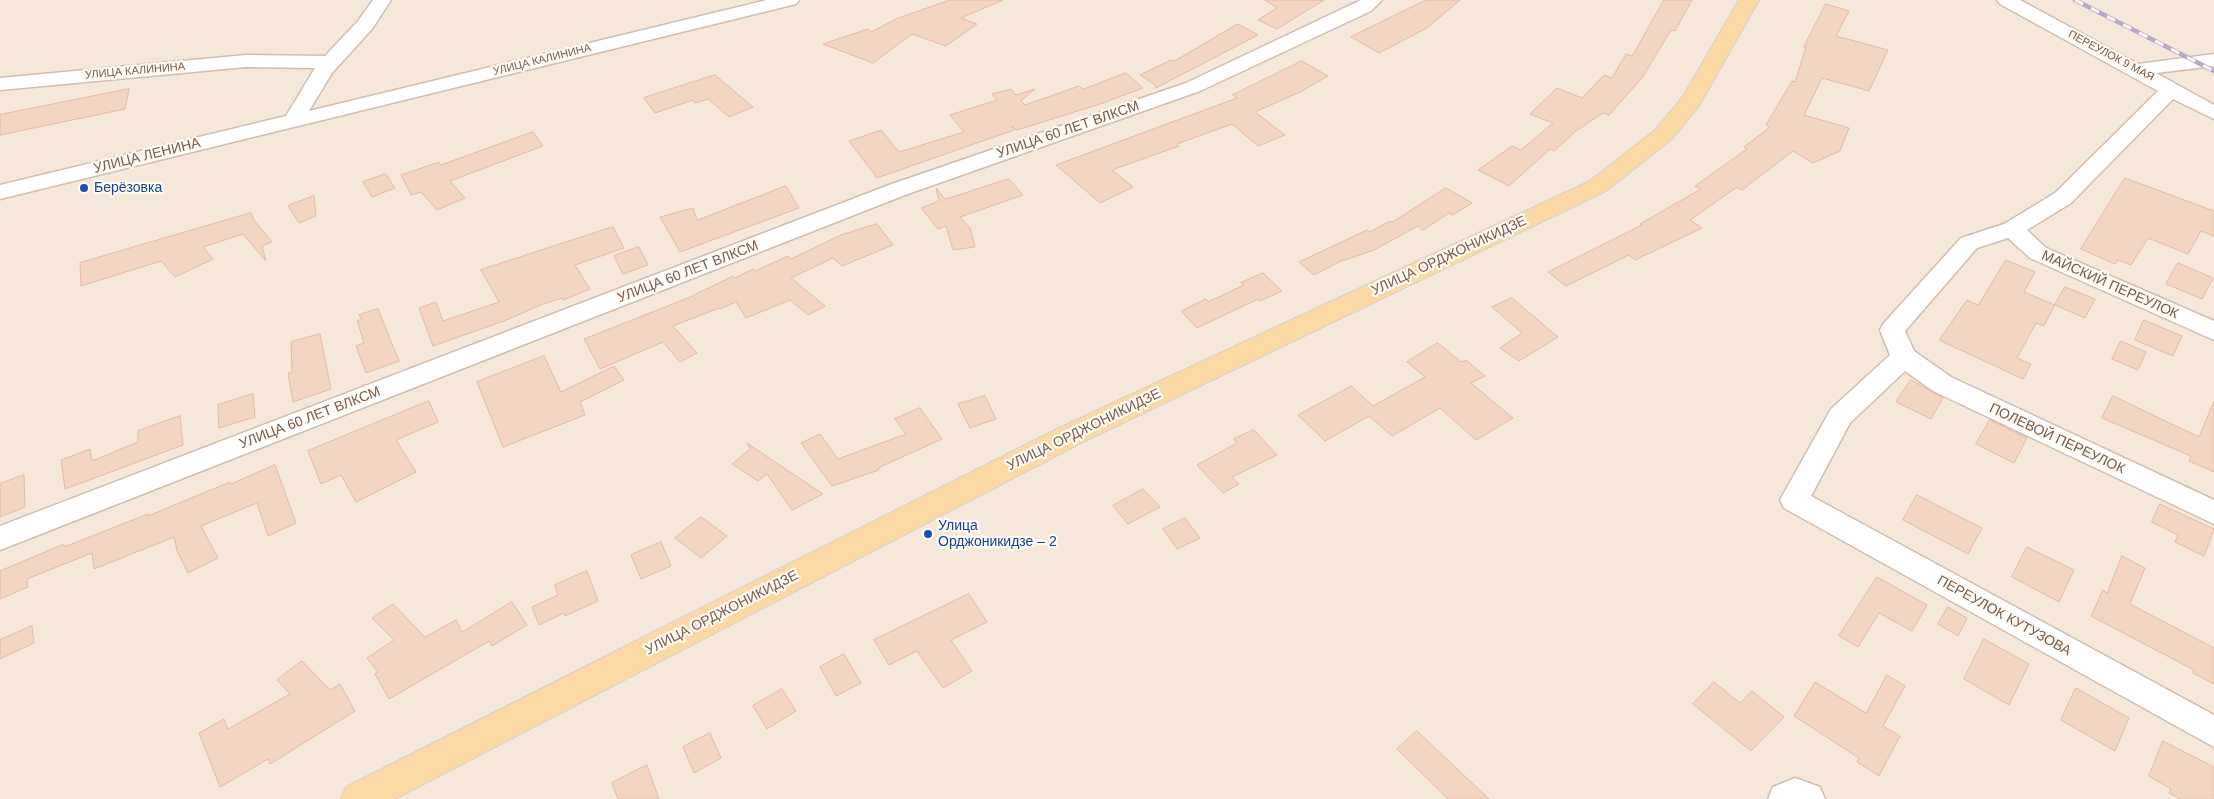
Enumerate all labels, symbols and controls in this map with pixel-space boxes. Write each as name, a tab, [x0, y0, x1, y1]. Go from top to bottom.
street label: ПЕРЕУЛОК 9 МАЯ	[2066, 28, 2156, 84]
street label: УЛИЦА КАЛИНИНА	[492, 41, 592, 79]
street label: УЛИЦА КАЛИНИНА	[84, 60, 186, 82]
street label: УЛИЦА 60 ЛЕТ ВЛКСМ	[995, 98, 1141, 162]
street label: УЛИЦА ЛЕНИНА	[92, 135, 202, 177]
place label: Берёзовка	[94, 180, 162, 196]
marker: Берёзовка	[78, 182, 90, 194]
street label: УЛИЦА ОРДЖОНИКИДЗЕ	[1369, 213, 1529, 299]
street label: УЛИЦА 60 ЛЕТ ВЛКСМ	[615, 237, 761, 307]
street label: МАЙСКИЙ ПЕРЕУЛОК	[2039, 247, 2181, 323]
street label: УЛИЦА 60 ЛЕТ ВЛКСМ	[237, 383, 383, 453]
street label: УЛИЦА ОРДЖОНИКИДЗЕ	[1004, 385, 1164, 475]
street label: ПОЛЕВОЙ ПЕРЕУЛОК	[1986, 400, 2128, 478]
place label: Улица Орджоникидзе – 2	[938, 518, 1057, 550]
marker: Улица Орджоникидзе – 2	[922, 528, 934, 540]
street label: УЛИЦА ОРДЖОНИКИДЗЕ	[643, 567, 801, 659]
street label: ПЕРЕУЛОК КУТУЗОВА	[1934, 572, 2074, 660]

